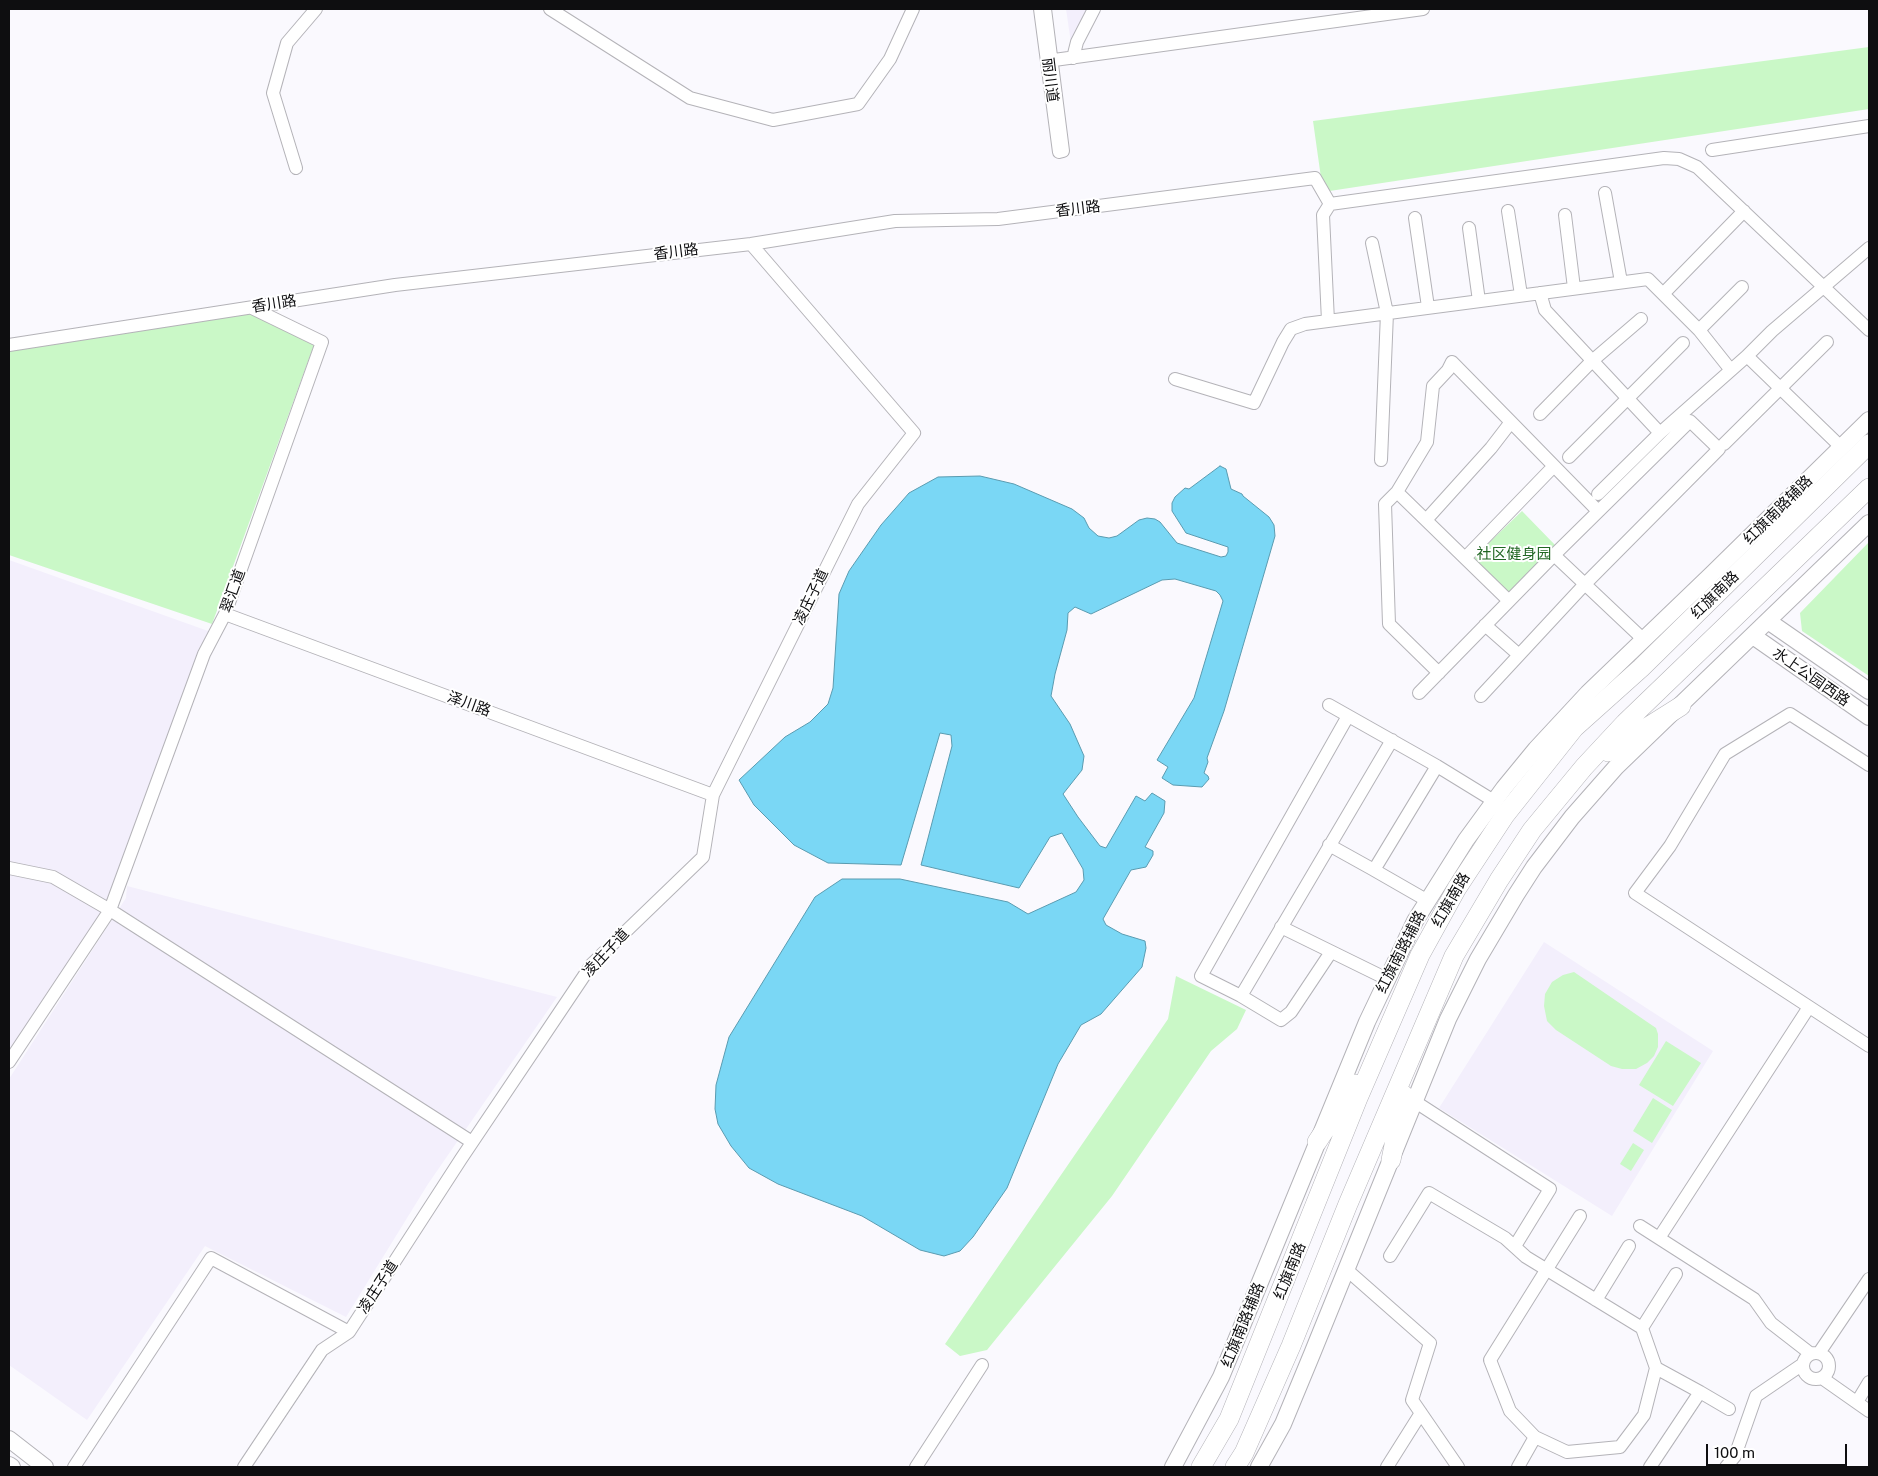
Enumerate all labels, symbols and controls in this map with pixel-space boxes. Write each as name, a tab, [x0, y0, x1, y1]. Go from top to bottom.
street label: 丽川道	[1038, 57, 1062, 103]
street label: 香川路	[1055, 197, 1101, 221]
street label: 香川路	[653, 240, 699, 264]
street label: 香川路	[250, 292, 298, 316]
street label: 红旗南路辅路	[1740, 472, 1816, 548]
park label: 社区健身园	[1477, 545, 1551, 563]
street label: 凌庄子道	[790, 566, 832, 628]
street label: 翠汇道	[217, 567, 249, 615]
street label: 红旗南路	[1687, 567, 1743, 623]
street label: 水上公园西路	[1769, 644, 1853, 710]
street label: 泽川路	[445, 688, 493, 720]
street label: 红旗南路	[1428, 870, 1474, 930]
street label: 红旗南路辅路	[1373, 908, 1429, 996]
street label: 凌庄子道	[579, 925, 633, 981]
street label: 红旗南路	[1270, 1240, 1310, 1302]
street label: 凌庄子道	[354, 1257, 402, 1317]
street label: 红旗南路辅路	[1218, 1280, 1268, 1370]
scale bar	[1708, 1434, 1849, 1466]
text: 100 m	[1714, 1444, 1755, 1461]

